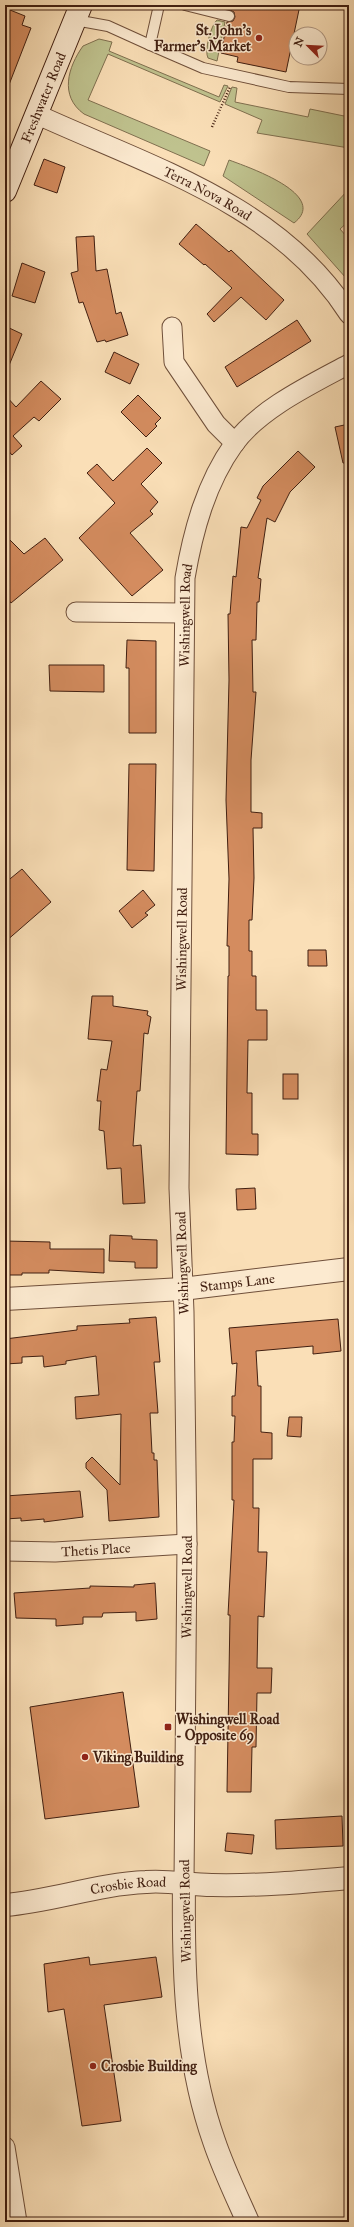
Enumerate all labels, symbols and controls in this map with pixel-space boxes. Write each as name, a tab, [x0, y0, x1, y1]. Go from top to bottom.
place label: St. John's Farmer's Market	[154, 22, 251, 55]
north arrow	[288, 26, 328, 66]
marker: St. John's Farmer's Market	[254, 33, 264, 43]
text: N	[291, 35, 307, 49]
street label: Freshwater Road	[18, 50, 70, 146]
street label: Terra Nova Road	[160, 163, 255, 224]
street label: Wishingwell Road	[176, 562, 196, 667]
street label: Wishingwell Road	[173, 887, 191, 991]
street label: Wishingwell Road	[172, 1211, 193, 1315]
street label: Stamps Lane	[199, 1270, 276, 1296]
street label: Wishingwell Road	[178, 1535, 196, 1639]
street label: Thetis Place	[61, 1539, 131, 1561]
place label: Wishingwell Road - Opposite 69	[176, 1711, 280, 1745]
marker: Wishingwell Road - Opposite 69	[163, 1722, 173, 1732]
place label: Viking Building	[92, 1749, 184, 1767]
marker: Viking Building	[80, 1752, 90, 1762]
street label: Wishingwell Road	[176, 1859, 195, 1963]
street label: Crosbie Road	[89, 1874, 166, 1898]
place label: Crosbie Building	[101, 2058, 197, 2076]
marker: Crosbie Building	[88, 2061, 98, 2071]

